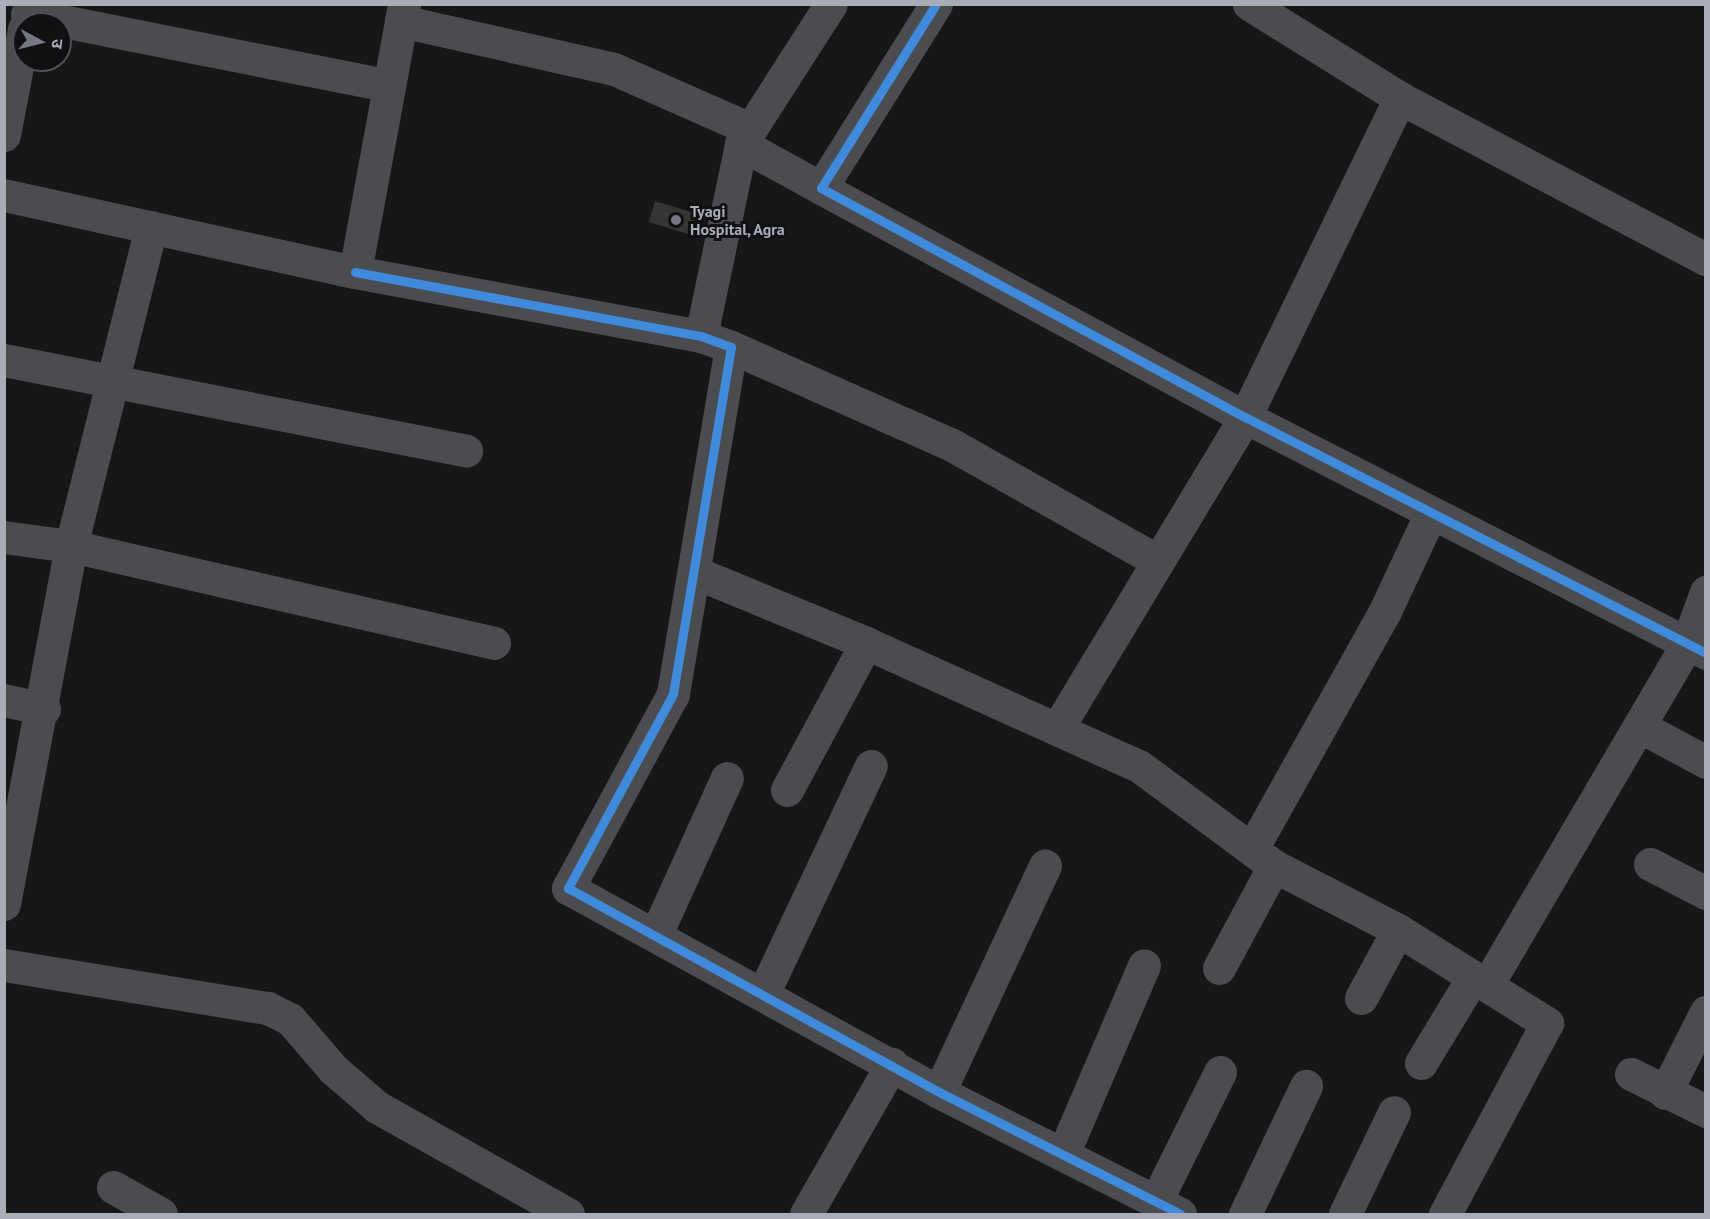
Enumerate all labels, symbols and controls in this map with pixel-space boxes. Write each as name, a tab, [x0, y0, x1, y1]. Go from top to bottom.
north arrow	[12, 12, 72, 72]
text: उ	[47, 38, 68, 50]
place label: Tyagi Hospital, Agra	[690, 201, 787, 239]
marker: Tyagi Hospital, Agra	[667, 211, 685, 229]

